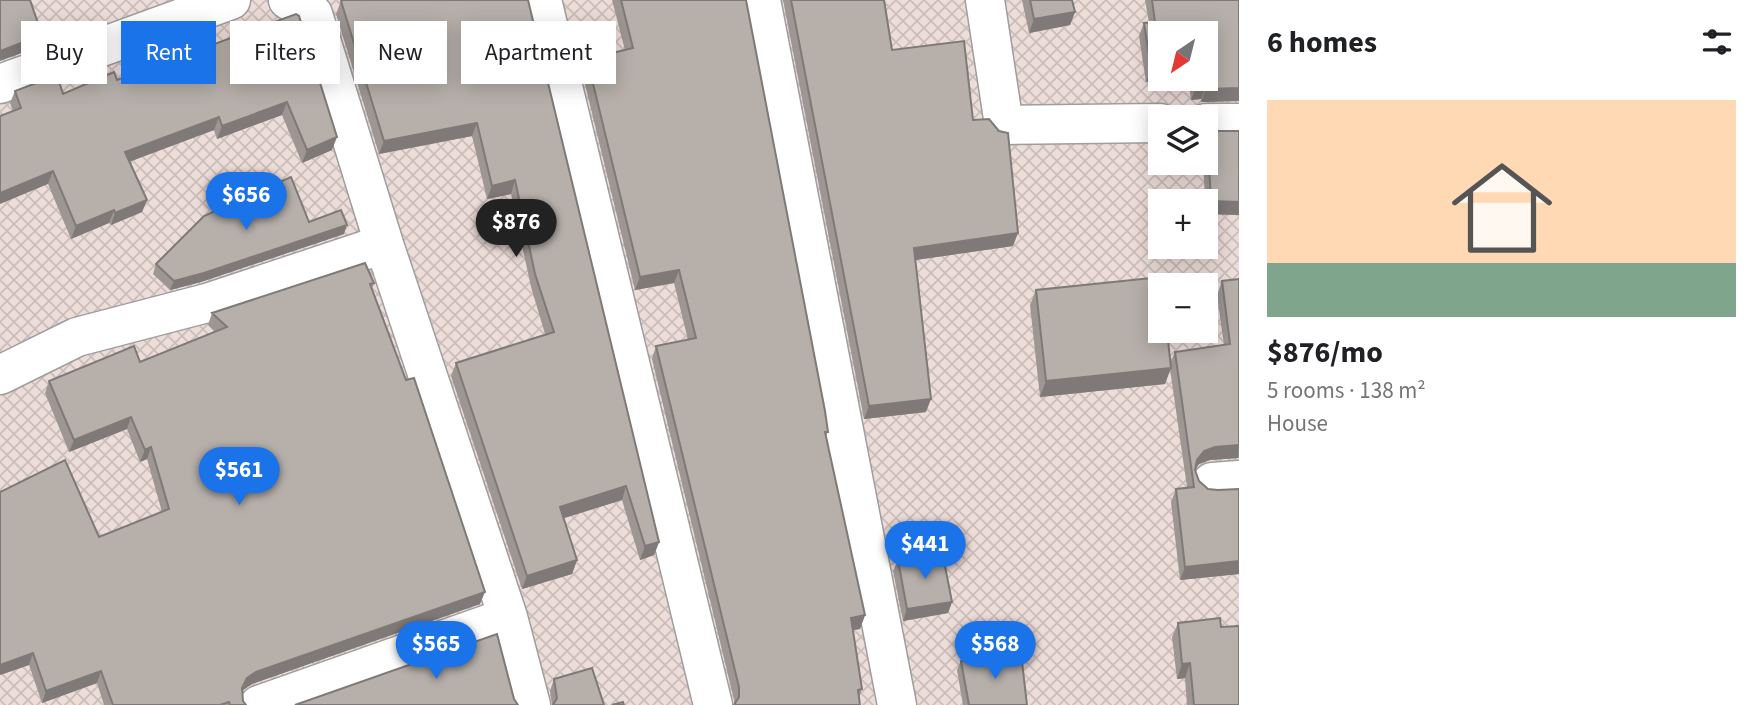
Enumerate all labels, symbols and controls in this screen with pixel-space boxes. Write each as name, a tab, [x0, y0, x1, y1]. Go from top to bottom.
chip: Buy	[21, 21, 107, 84]
chip: Rent	[121, 21, 216, 84]
chip: Filters	[230, 21, 340, 84]
chip: New	[354, 21, 447, 84]
chip: Apartment	[461, 21, 616, 84]
north arrow	[1148, 21, 1218, 91]
map controls	[1148, 21, 1218, 343]
text: 6 homes	[1267, 21, 1377, 64]
icon: filters	[1698, 23, 1736, 61]
button: layers	[1148, 105, 1218, 175]
icon: home	[1439, 145, 1565, 271]
pin: $656	[205, 173, 287, 232]
text: $656	[222, 178, 270, 211]
button: +	[1148, 189, 1218, 259]
pin: $876	[475, 200, 557, 259]
text: $876	[492, 205, 540, 238]
button: −	[1148, 273, 1218, 343]
text: $876/mo	[1267, 331, 1383, 374]
text: 5 rooms · 138 m²	[1267, 374, 1426, 407]
text: House	[1267, 407, 1328, 440]
pin: $561	[198, 448, 280, 507]
text: $561	[215, 453, 263, 486]
pin: $441	[884, 522, 966, 581]
text: $441	[901, 527, 949, 560]
pin: $565	[395, 622, 477, 681]
pin: $568	[954, 622, 1036, 681]
text: $565	[412, 627, 460, 660]
text: $568	[971, 627, 1019, 660]

